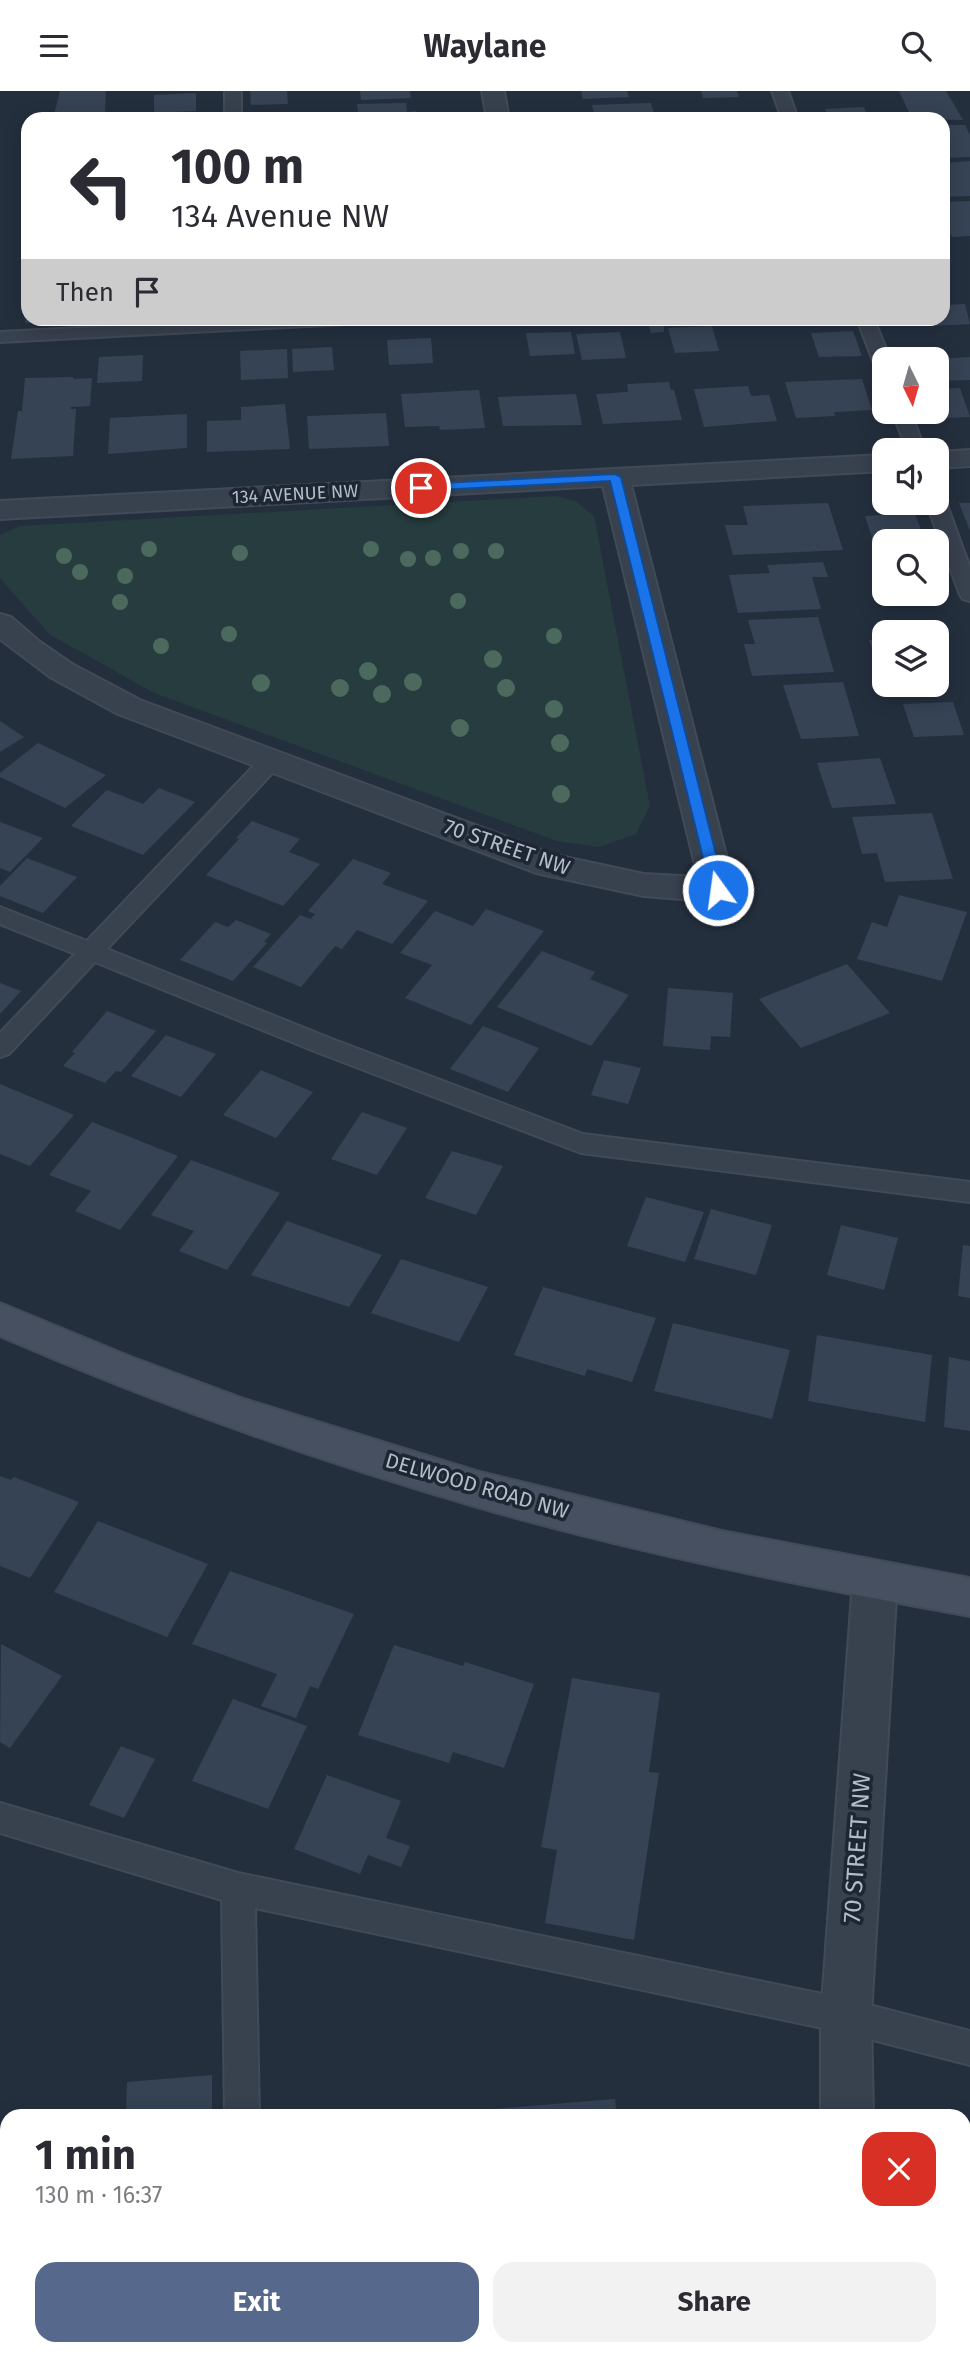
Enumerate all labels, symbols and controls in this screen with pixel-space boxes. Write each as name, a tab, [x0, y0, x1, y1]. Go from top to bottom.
icon: menu	[35, 27, 73, 65]
text: Waylane	[424, 27, 546, 65]
icon: search	[897, 27, 935, 65]
text: 100 m	[171, 137, 304, 196]
icon: left	[56, 140, 147, 231]
text: 134 Avenue NW	[171, 197, 389, 235]
icon: arrive	[128, 273, 166, 311]
text: Then	[56, 277, 114, 308]
north arrow	[872, 347, 948, 423]
map controls	[872, 347, 949, 697]
button: sound	[872, 438, 949, 515]
pin	[391, 458, 451, 518]
icon: arrive	[402, 469, 440, 507]
street label: 134 AVENUE NW	[231, 480, 359, 508]
button: search	[872, 529, 949, 606]
button: layers	[872, 620, 949, 697]
street label: 70 STREET NW	[441, 813, 573, 881]
position arrow	[681, 853, 755, 927]
street label: DELWOOD ROAD NW	[382, 1447, 572, 1525]
street label: 70 STREET NW	[838, 1772, 876, 1924]
text: 1 min	[35, 2130, 136, 2180]
button: close	[862, 2132, 936, 2206]
text: 130 m · 16:37	[35, 2181, 162, 2209]
button: Exit	[35, 2262, 479, 2342]
button: Share	[493, 2262, 936, 2342]

